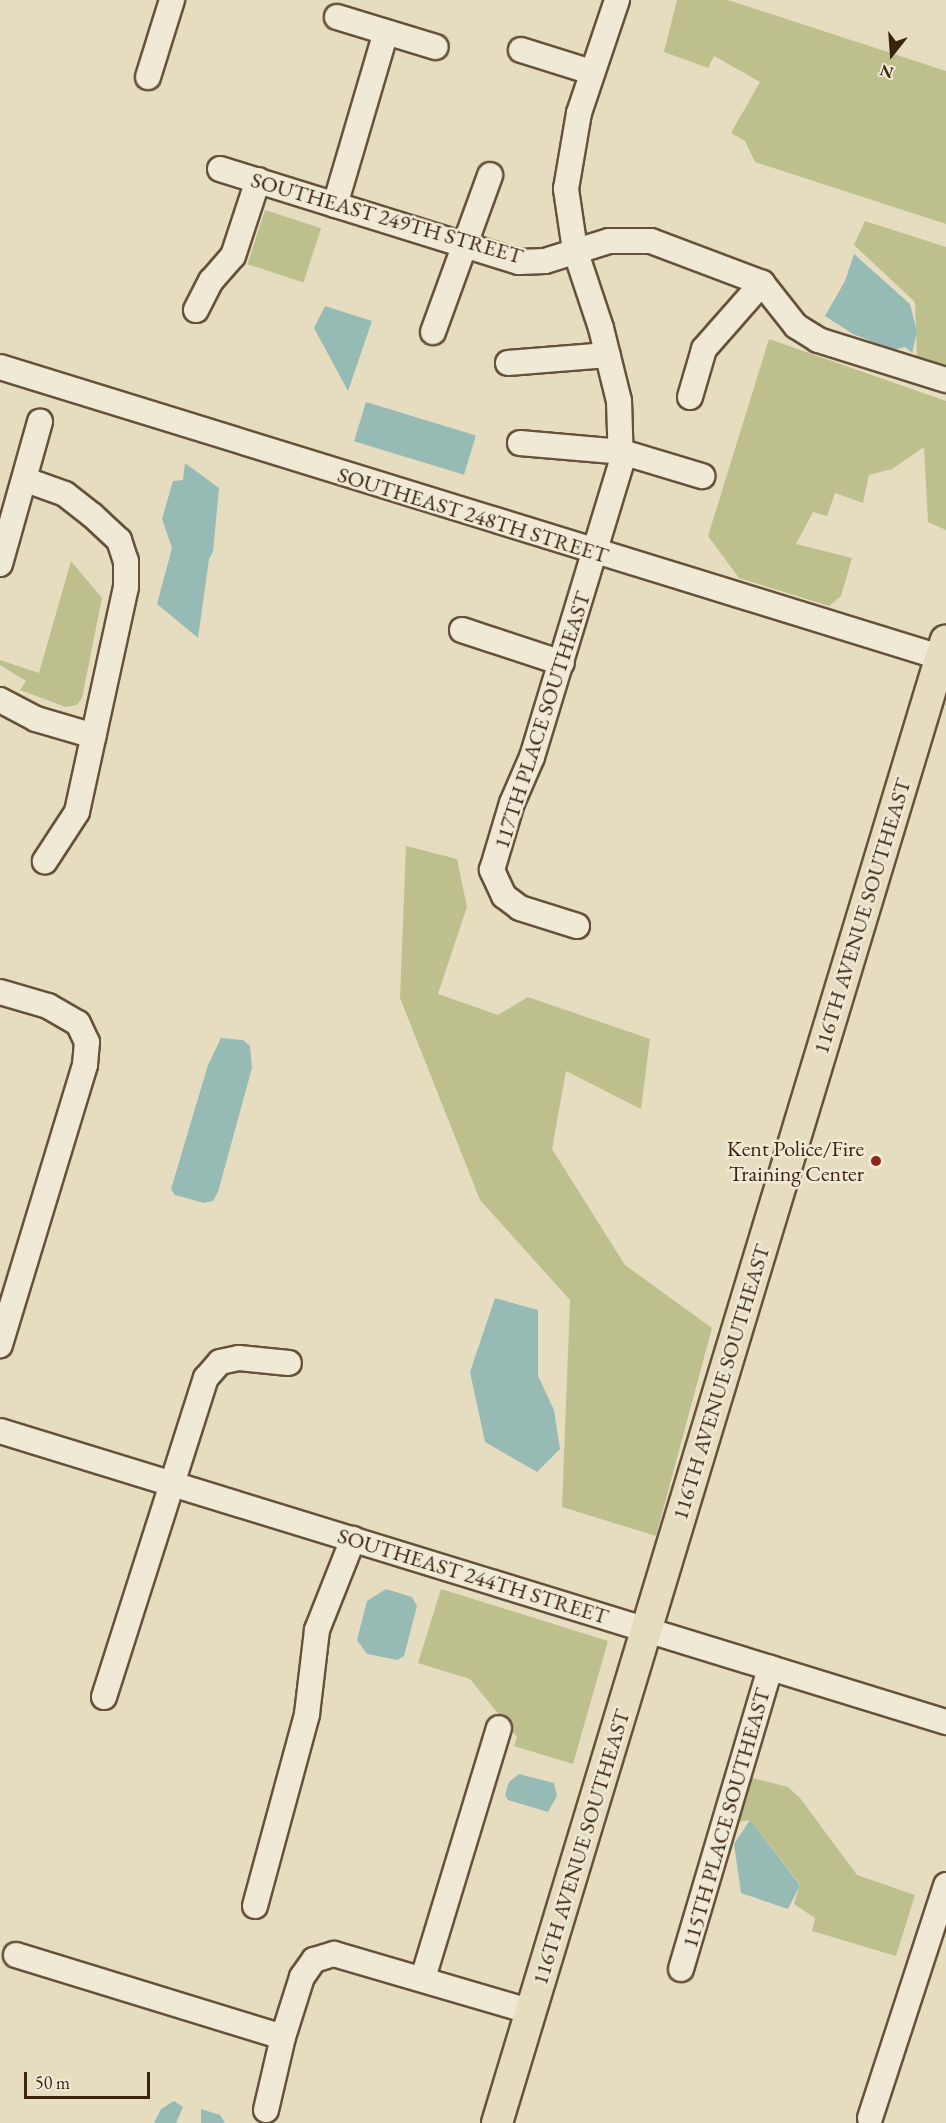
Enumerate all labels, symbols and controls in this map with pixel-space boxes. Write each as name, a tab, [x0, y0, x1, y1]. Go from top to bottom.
north arrow	[862, 24, 922, 84]
text: N	[877, 60, 896, 84]
street label: SOUTHEAST 249TH STREET	[248, 166, 526, 270]
street label: SOUTHEAST 248TH STREET	[334, 461, 612, 569]
street label: 117TH PLACE SOUTHEAST	[488, 588, 596, 852]
street label: 116TH AVENUE SOUTHEAST	[807, 775, 917, 1057]
place label: Kent Police/Fire Training Center	[727, 1135, 864, 1186]
marker: Kent Police/Fire Training Center	[869, 1154, 883, 1168]
street label: 116TH AVENUE SOUTHEAST	[666, 1241, 776, 1523]
street label: SOUTHEAST 244TH STREET	[334, 1522, 612, 1630]
street label: 115TH PLACE SOUTHEAST	[676, 1685, 776, 1951]
street label: 116TH AVENUE SOUTHEAST	[526, 1706, 636, 1988]
scale bar	[27, 2060, 153, 2098]
text: 50 m	[35, 2071, 70, 2094]

